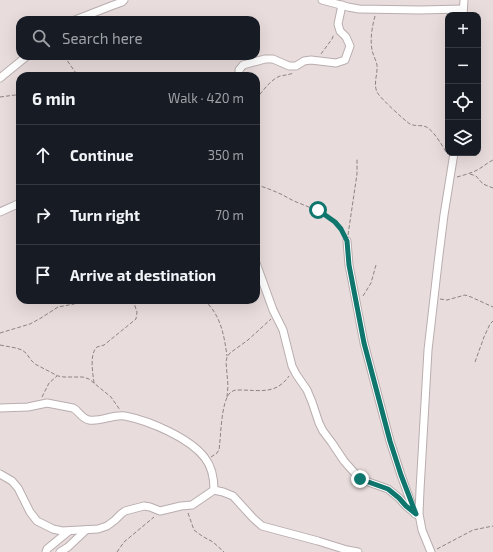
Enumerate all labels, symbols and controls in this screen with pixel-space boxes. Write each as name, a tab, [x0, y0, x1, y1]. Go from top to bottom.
map controls	[445, 12, 481, 156]
button: +	[445, 12, 481, 48]
search box	[16, 16, 260, 60]
icon: search	[30, 27, 52, 49]
text: Search here	[62, 29, 143, 47]
button: −	[445, 48, 481, 84]
button: locate	[445, 84, 481, 120]
text: 6 min	[32, 88, 76, 108]
text: Walk · 420 m	[168, 90, 244, 106]
button: layers	[445, 120, 481, 156]
icon: ahead	[32, 144, 54, 166]
text: Continue	[70, 146, 133, 164]
text: 350 m	[208, 147, 244, 163]
route start	[309, 201, 327, 219]
icon: right	[32, 204, 54, 226]
text: Turn right	[70, 206, 140, 224]
text: 70 m	[215, 207, 244, 223]
icon: arrive	[32, 264, 54, 286]
text: Arrive at destination	[70, 266, 216, 284]
route end	[351, 470, 369, 488]

